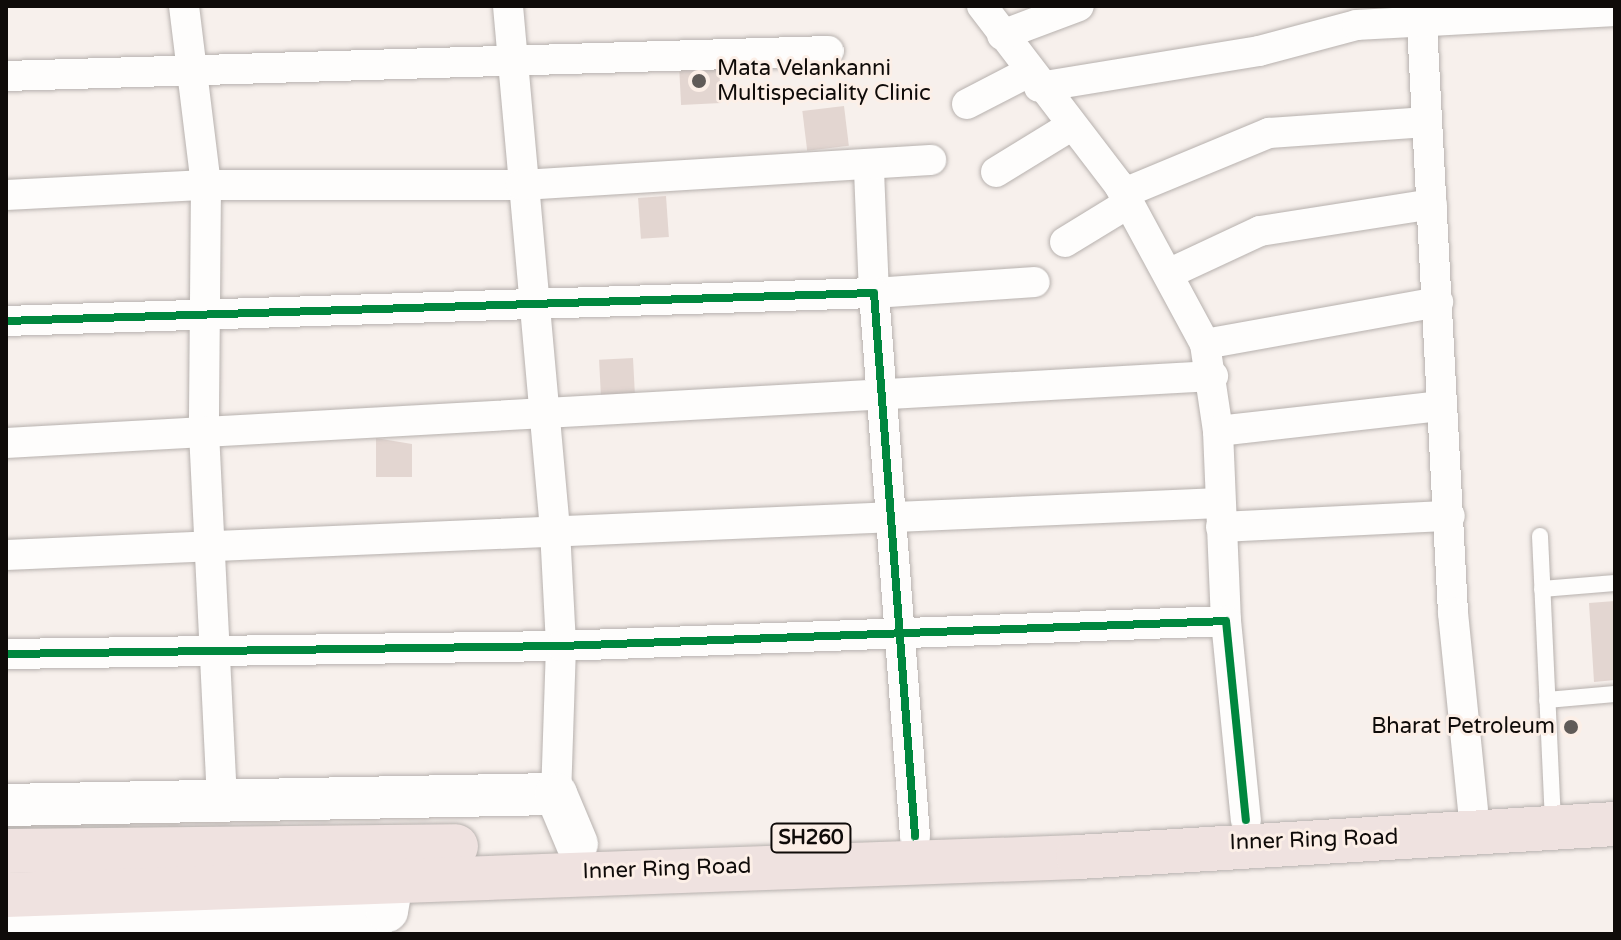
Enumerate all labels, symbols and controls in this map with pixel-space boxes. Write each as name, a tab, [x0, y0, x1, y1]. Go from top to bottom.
place label: Mata Velankanni Multispeciality Clinic	[717, 55, 931, 106]
marker: Mata Velankanni Multispeciality Clinic	[688, 70, 710, 92]
place label: Bharat Petroleum	[1371, 714, 1555, 740]
marker: Bharat Petroleum	[1562, 718, 1580, 736]
road number: SH260	[769, 822, 853, 854]
street label: Inner Ring Road	[1229, 824, 1399, 856]
street label: Inner Ring Road	[582, 853, 752, 885]

